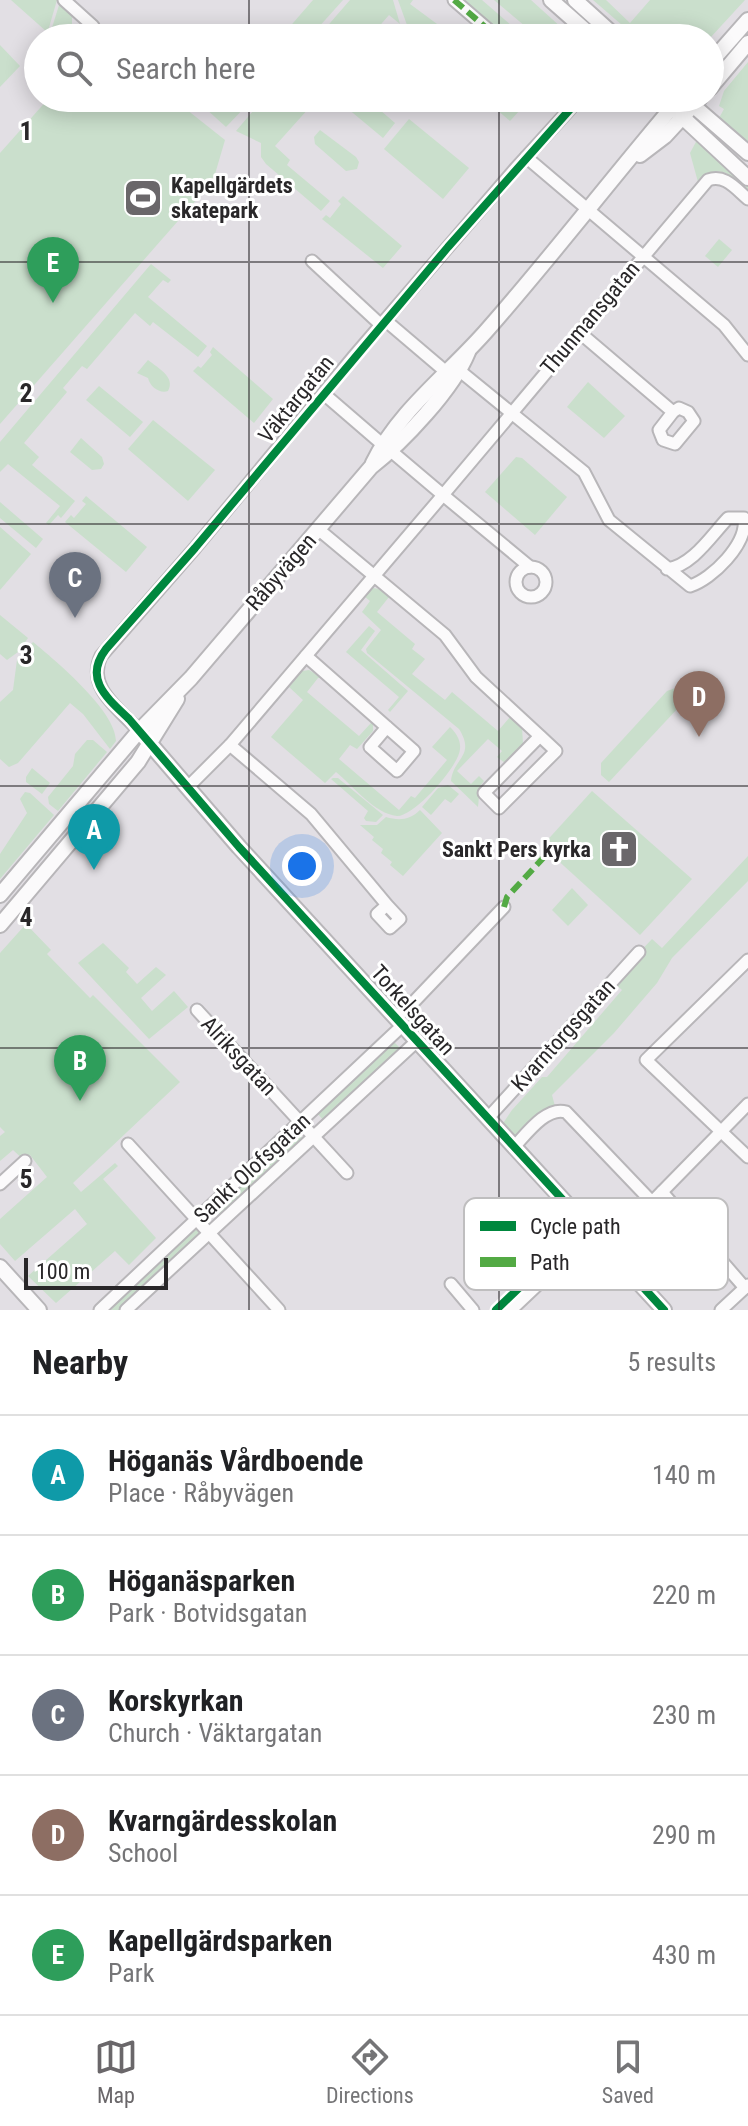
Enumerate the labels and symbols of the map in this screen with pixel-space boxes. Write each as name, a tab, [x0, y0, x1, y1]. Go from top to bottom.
text: 1	[19, 116, 33, 146]
place label: Kapellgärdets skatepark	[171, 173, 293, 223]
sports icon: Kapellgärdets skatepark	[122, 177, 164, 219]
pin: E	[27, 237, 79, 303]
street label: Thunmansgatan	[535, 256, 645, 380]
street label: Väktargatan	[253, 350, 339, 448]
text: 2	[19, 378, 33, 408]
street label: Råbyvägen	[241, 528, 321, 616]
pin: C	[49, 552, 101, 618]
text: 3	[19, 640, 33, 670]
pin: D	[673, 671, 725, 737]
pin: A	[68, 804, 120, 870]
church icon: Sankt Pers kyrka	[598, 828, 640, 870]
place label: Sankt Pers kyrka	[442, 837, 591, 862]
your location	[282, 846, 322, 886]
text: 4	[19, 902, 33, 932]
street label: Torkelsgatan	[366, 960, 460, 1060]
street label: Kvarntorgsgatan	[506, 974, 620, 1096]
street label: Alriksgatan	[196, 1011, 282, 1101]
pin: B	[54, 1035, 106, 1101]
street label: Sankt Olofsgatan	[189, 1108, 315, 1228]
text: 5	[19, 1164, 33, 1194]
legend	[464, 1198, 728, 1290]
text: Cycle path	[530, 1214, 621, 1239]
text: Path	[530, 1250, 570, 1275]
scale bar	[24, 1254, 168, 1290]

